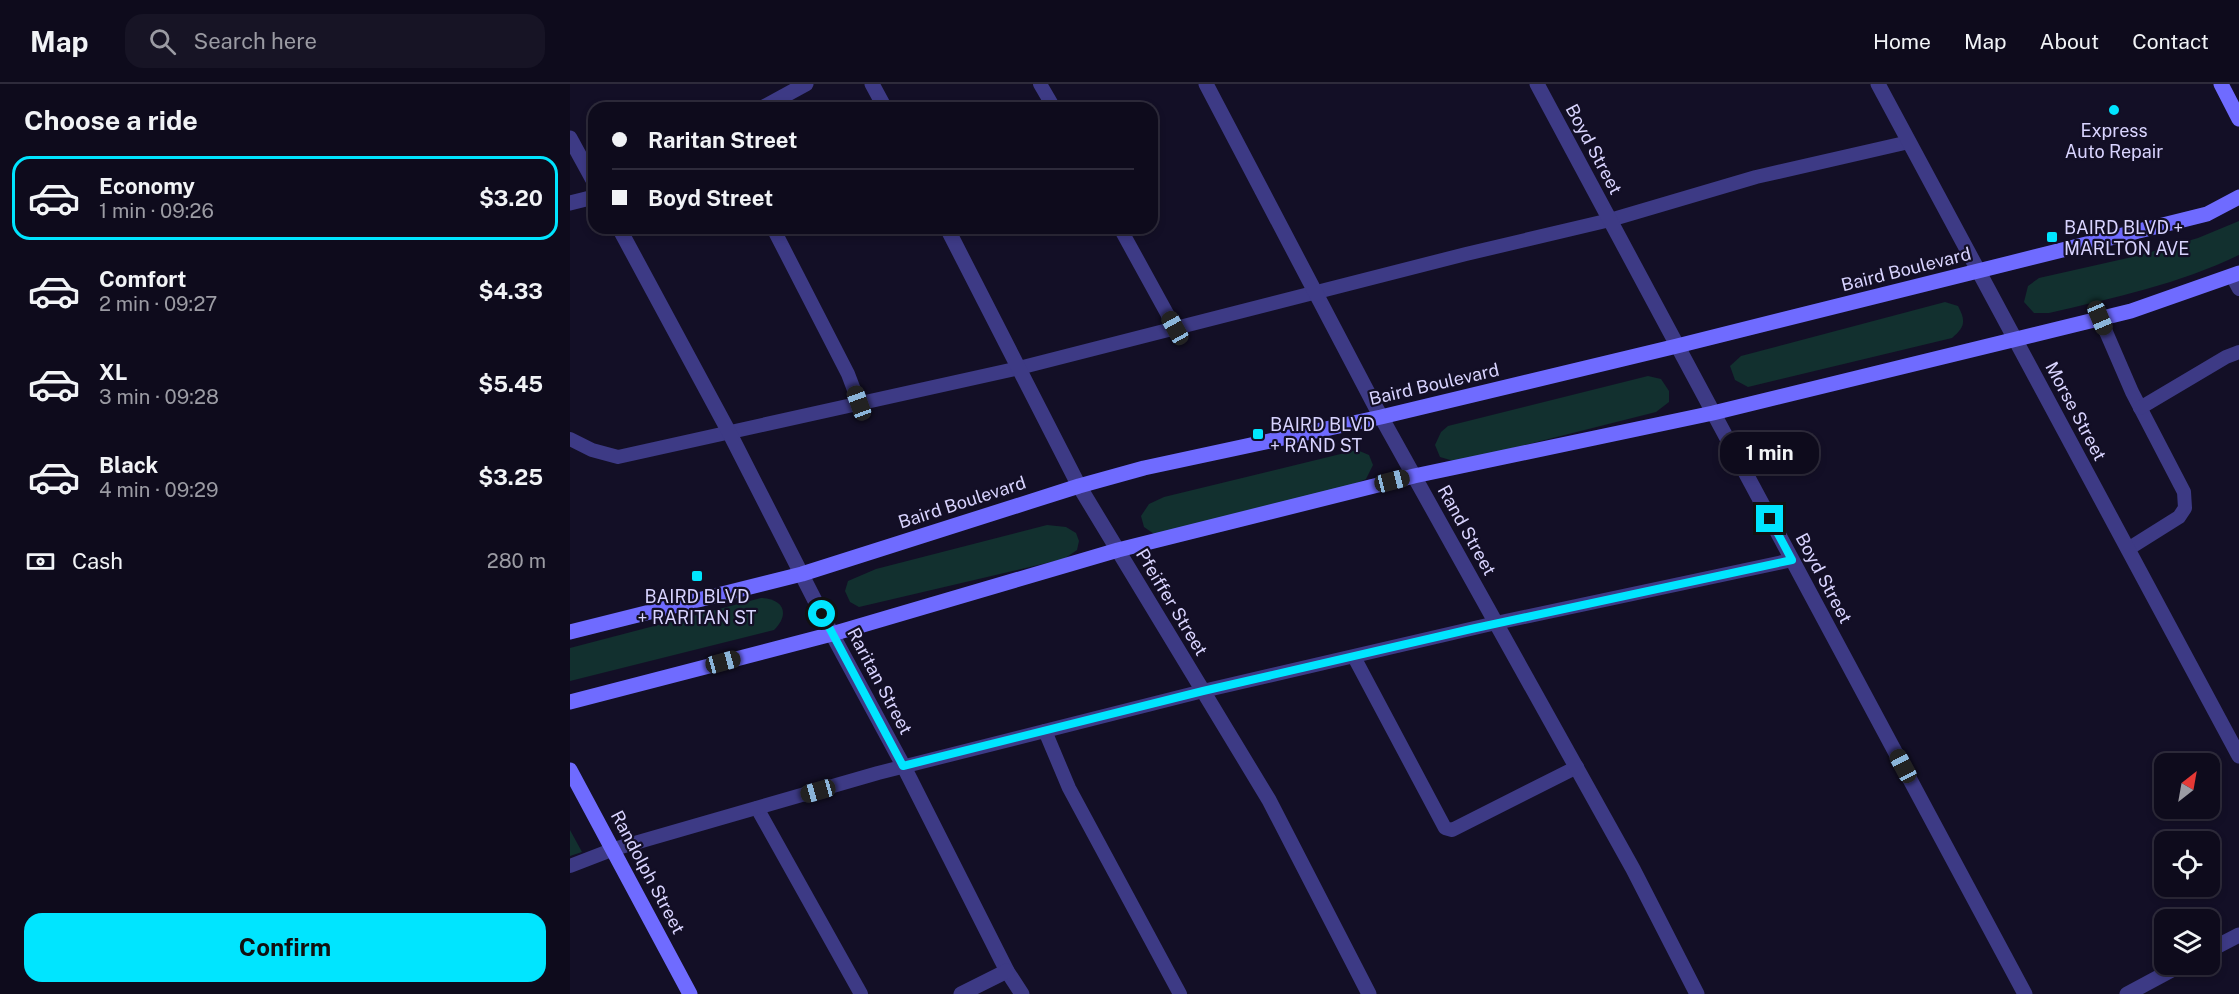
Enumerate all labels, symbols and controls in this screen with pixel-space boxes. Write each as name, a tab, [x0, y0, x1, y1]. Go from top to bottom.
search box	[125, 14, 545, 68]
text: Map	[30, 25, 89, 58]
icon: search	[146, 25, 179, 58]
text: Search here	[194, 28, 317, 54]
text: Home	[1873, 29, 1931, 54]
text: Map	[1964, 29, 2007, 54]
text: About	[2040, 29, 2099, 54]
text: Contact	[2132, 29, 2209, 54]
street label: Boyd Street	[1561, 100, 1627, 198]
marker: Express Auto Repair	[2107, 103, 2121, 117]
text: Choose a ride	[24, 104, 198, 136]
place label: Express Auto Repair	[2065, 120, 2163, 162]
text: Raritan Street	[648, 127, 797, 153]
icon: car	[27, 171, 81, 225]
text: Economy	[99, 173, 195, 199]
text: $3.20	[479, 185, 543, 211]
text: Boyd Street	[648, 185, 773, 211]
text: 1 min · 09:26	[99, 199, 214, 223]
place label: BAIRD BLVD + MARLTON AVE	[2064, 217, 2189, 259]
marker: BAIRD BLVD + MARLTON AVE	[2045, 230, 2059, 244]
street label: Baird Boulevard	[1839, 243, 1973, 295]
icon: car	[27, 264, 81, 318]
text: Comfort	[99, 266, 186, 292]
text: $4.33	[478, 278, 543, 304]
text: 2 min · 09:27	[99, 292, 217, 316]
car	[2085, 298, 2115, 338]
car	[1158, 308, 1192, 348]
icon: car	[27, 357, 81, 411]
street label: Morse Street	[2041, 358, 2111, 464]
text: XL	[99, 359, 127, 385]
street label: Baird Boulevard	[1367, 359, 1501, 409]
text: $5.45	[478, 371, 543, 397]
car	[844, 383, 874, 423]
text: 3 min · 09:28	[99, 385, 219, 409]
place label: BAIRD BLVD + RAND ST	[1270, 414, 1375, 456]
marker: BAIRD BLVD + RAND ST	[1251, 427, 1265, 441]
callout: 1 min	[1720, 432, 1820, 474]
text: 1 min	[1745, 441, 1794, 465]
icon: car	[27, 450, 81, 504]
text: Black	[99, 452, 158, 478]
text: $3.25	[478, 464, 543, 490]
car	[1372, 468, 1412, 494]
street label: Baird Boulevard	[896, 471, 1028, 533]
text: 4 min · 09:29	[99, 478, 218, 502]
street label: Rand Street	[1434, 481, 1500, 579]
route end	[1756, 505, 1783, 532]
street label: Boyd Street	[1791, 529, 1857, 627]
icon: cash	[24, 545, 57, 578]
street label: Pfeiffer Street	[1132, 545, 1212, 659]
text: Cash	[72, 548, 123, 574]
text: 280 m	[487, 549, 546, 573]
marker: BAIRD BLVD + RARITAN ST	[690, 569, 704, 583]
place label: BAIRD BLVD + RARITAN ST	[638, 586, 757, 628]
route start	[808, 600, 835, 627]
street label: Raritan Street	[843, 624, 917, 738]
car	[703, 649, 743, 675]
car	[1887, 746, 1919, 786]
north arrow	[2154, 753, 2220, 819]
map controls	[2154, 753, 2220, 975]
car	[798, 777, 838, 805]
street label: Randolph Street	[607, 807, 689, 937]
button: locate	[2154, 831, 2220, 897]
button: layers	[2154, 909, 2220, 975]
button: Confirm	[24, 913, 546, 982]

